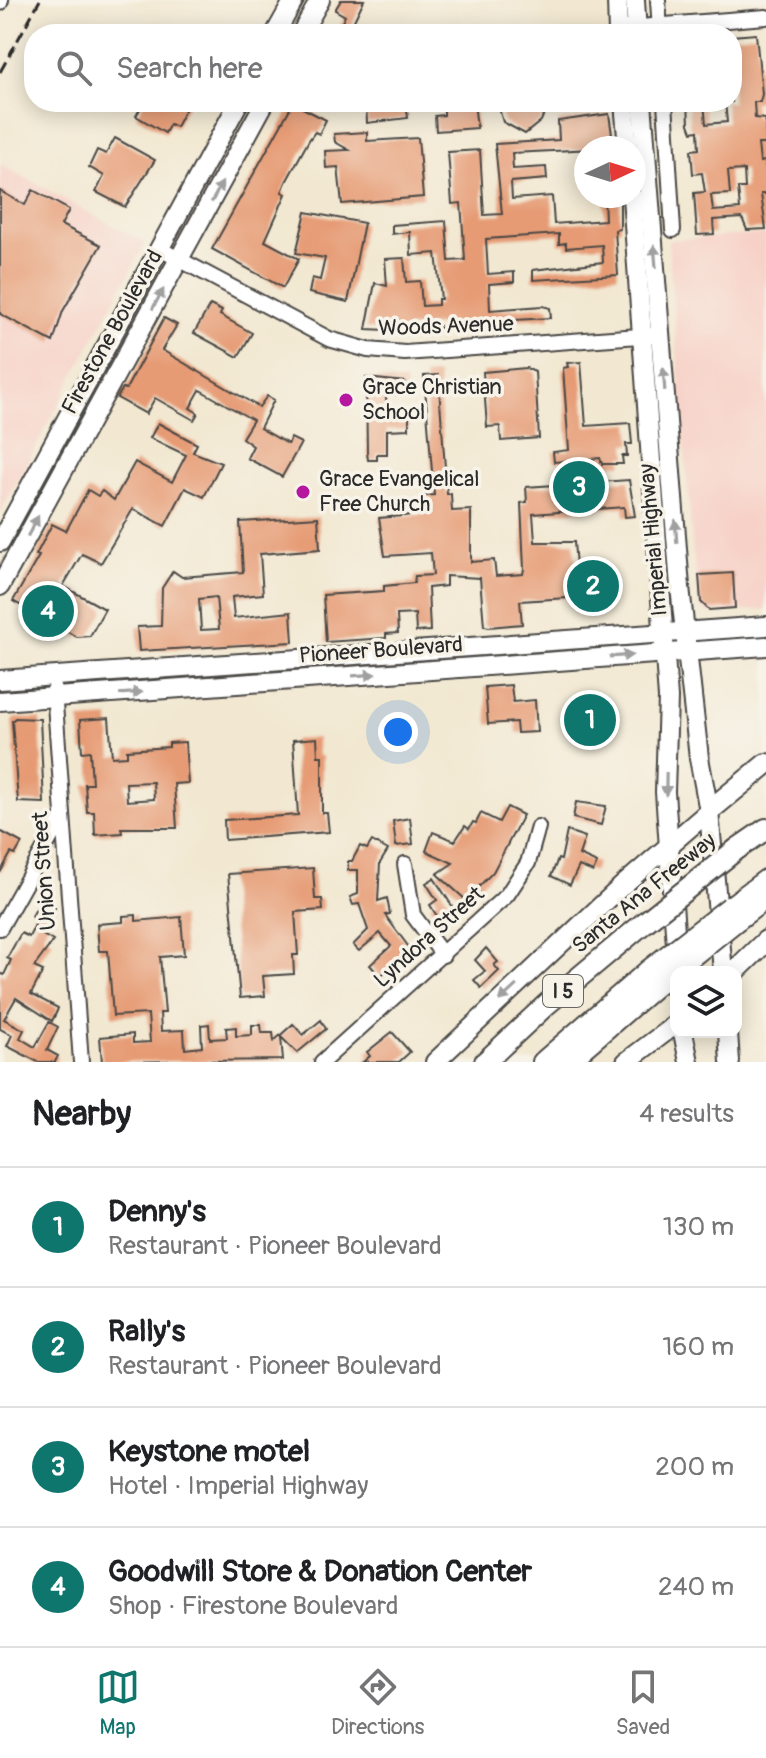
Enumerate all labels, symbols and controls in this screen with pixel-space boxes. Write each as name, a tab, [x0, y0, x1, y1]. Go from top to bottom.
search box	[24, 24, 742, 112]
icon: search	[52, 46, 96, 90]
text: Search here	[116, 50, 263, 87]
north arrow	[574, 136, 646, 208]
one-way arrow	[210, 181, 223, 204]
one-way arrow	[648, 243, 661, 268]
street label: Firestone Boulevard	[55, 245, 169, 419]
one-way arrow	[152, 288, 165, 311]
street label: Woods Avenue	[378, 310, 514, 342]
one-way arrow	[657, 366, 670, 391]
place label: Grace Christian School	[362, 373, 502, 426]
marker: Grace Christian School	[337, 391, 355, 409]
pin: 3	[553, 457, 605, 517]
street label: Imperial Highway	[632, 463, 674, 617]
place label: Grace Evangelical Free Church	[319, 465, 480, 518]
marker: Grace Evangelical Free Church	[294, 483, 312, 501]
one-way arrow	[26, 514, 39, 537]
one-way arrow	[669, 518, 682, 543]
pin: 2	[567, 556, 619, 616]
pin: 4	[22, 581, 74, 641]
street label: Pioneer Boulevard	[298, 630, 464, 670]
one-way arrow	[609, 649, 634, 662]
one-way arrow	[352, 668, 377, 681]
one-way arrow	[119, 686, 144, 699]
pin: 1	[564, 690, 616, 750]
your location	[378, 712, 418, 752]
one-way arrow	[660, 772, 673, 797]
street label: Union Street	[26, 810, 62, 932]
street label: Santa Ana Freeway	[566, 826, 722, 960]
street label: Lyndora Street	[368, 880, 490, 994]
map controls	[670, 966, 742, 1038]
button: layers	[670, 966, 742, 1038]
road number: I 5	[543, 975, 583, 1007]
one-way arrow	[499, 984, 518, 1002]
text: Nearby	[32, 1093, 131, 1136]
text: 4 results	[639, 1098, 734, 1130]
text: Denny's	[108, 1193, 206, 1230]
text: 1	[53, 1211, 63, 1243]
text: 130 m	[663, 1211, 734, 1243]
text: Restaurant · Pioneer Boulevard	[108, 1230, 442, 1262]
text: Rally's	[108, 1313, 185, 1350]
text: 2	[51, 1331, 65, 1363]
text: 160 m	[662, 1331, 734, 1363]
text: Restaurant · Pioneer Boulevard	[108, 1350, 442, 1382]
text: Keystone motel	[108, 1433, 310, 1470]
text: 3	[51, 1451, 65, 1483]
text: 200 m	[655, 1451, 734, 1483]
text: Hotel · Imperial Highway	[108, 1470, 368, 1502]
text: Goodwill Store & Donation Center	[108, 1553, 532, 1590]
text: 4	[50, 1571, 66, 1603]
text: 240 m	[658, 1571, 734, 1603]
text: Shop · Firestone Boulevard	[108, 1590, 398, 1622]
tab: Map	[96, 1665, 140, 1741]
tab: Directions	[331, 1665, 424, 1741]
tab: Saved	[616, 1665, 670, 1741]

